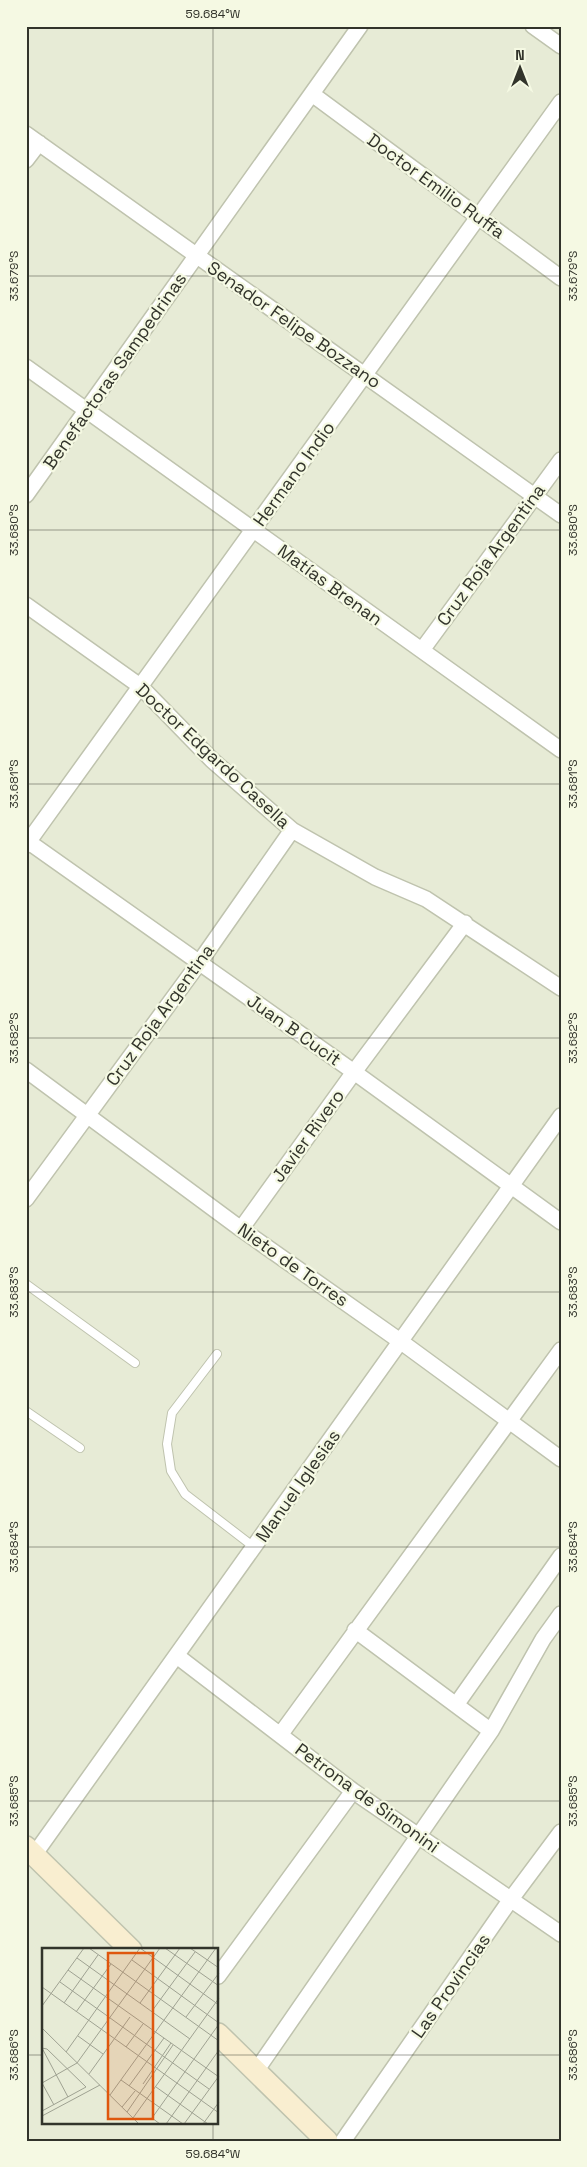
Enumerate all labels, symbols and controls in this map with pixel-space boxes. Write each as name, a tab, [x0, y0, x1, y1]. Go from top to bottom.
text: 59.684°W	[186, 6, 241, 22]
north arrow	[494, 42, 544, 92]
text: N	[515, 46, 525, 64]
street label: Doctor Emilio Ruffa	[363, 128, 510, 243]
text: 33.679°S	[6, 251, 22, 301]
text: 33.679°S	[565, 251, 581, 301]
street label: Senador Felipe Bozzano	[203, 256, 386, 393]
street label: Benefactoras Sampedrinas	[38, 268, 191, 473]
street label: Hermano Indio	[248, 417, 339, 531]
street label: Cruz Roja Argentina	[431, 479, 550, 630]
text: 33.680°S	[6, 504, 22, 556]
text: 33.680°S	[565, 504, 581, 556]
street label: Matías Brenan	[273, 539, 387, 630]
street label: Doctor Edgardo Casella	[131, 678, 295, 833]
text: 33.681°S	[6, 759, 22, 809]
text: 33.681°S	[565, 759, 581, 809]
street label: Cruz Roja Argentina	[100, 939, 219, 1090]
street label: Juan B Cucit	[243, 989, 346, 1071]
text: 33.682°S	[6, 1012, 22, 1064]
text: 33.682°S	[565, 1012, 581, 1064]
street label: Javier Rivero	[266, 1085, 349, 1187]
street label: Nieto de Torres	[233, 1218, 353, 1311]
text: 33.683°S	[6, 1266, 22, 1318]
text: 33.683°S	[565, 1266, 581, 1318]
street label: Manuel Iglesias	[250, 1425, 345, 1546]
text: 33.684°S	[6, 1521, 22, 1573]
text: 33.684°S	[565, 1521, 581, 1573]
street label: Petrona de Simonini	[291, 1738, 444, 1858]
text: 33.685°S	[6, 1775, 22, 1827]
text: 33.685°S	[565, 1775, 581, 1827]
street label: Las Provincias	[406, 1929, 495, 2042]
inset map	[42, 1948, 219, 2124]
text: 33.686°S	[6, 2029, 22, 2081]
text: 33.686°S	[565, 2029, 581, 2081]
text: 59.684°W	[186, 2146, 241, 2162]

